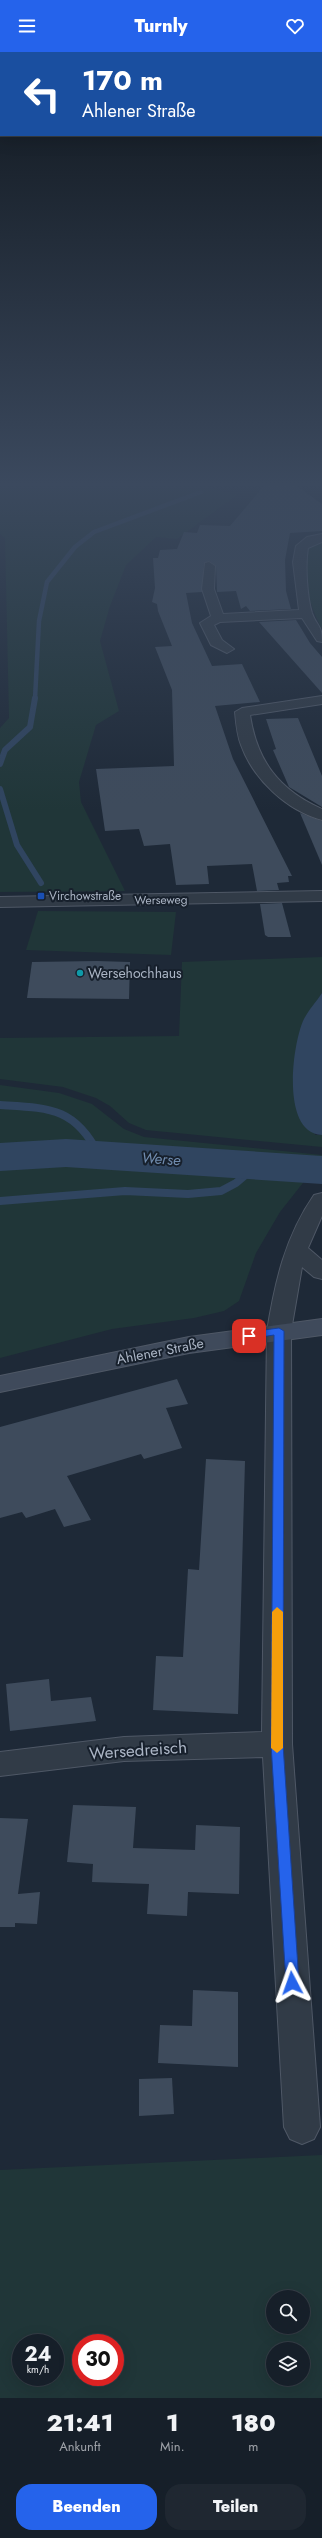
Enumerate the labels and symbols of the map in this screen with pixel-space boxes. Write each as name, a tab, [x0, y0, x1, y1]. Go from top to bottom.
place label: Virchowstraße	[49, 887, 121, 905]
marker: Virchowstraße	[36, 891, 46, 901]
street label: Werseweg	[134, 891, 188, 909]
place label: Wersehochhaus	[88, 963, 182, 983]
marker: Wersehochhaus	[75, 968, 85, 978]
water label: Werse	[141, 1147, 182, 1171]
pin	[232, 1319, 266, 1353]
street label: Ahlener Straße	[115, 1333, 205, 1369]
street label: Wersedreisch	[88, 1735, 188, 1765]
position arrow	[271, 1962, 313, 2004]
speed limit sign: 30	[72, 2334, 124, 2386]

